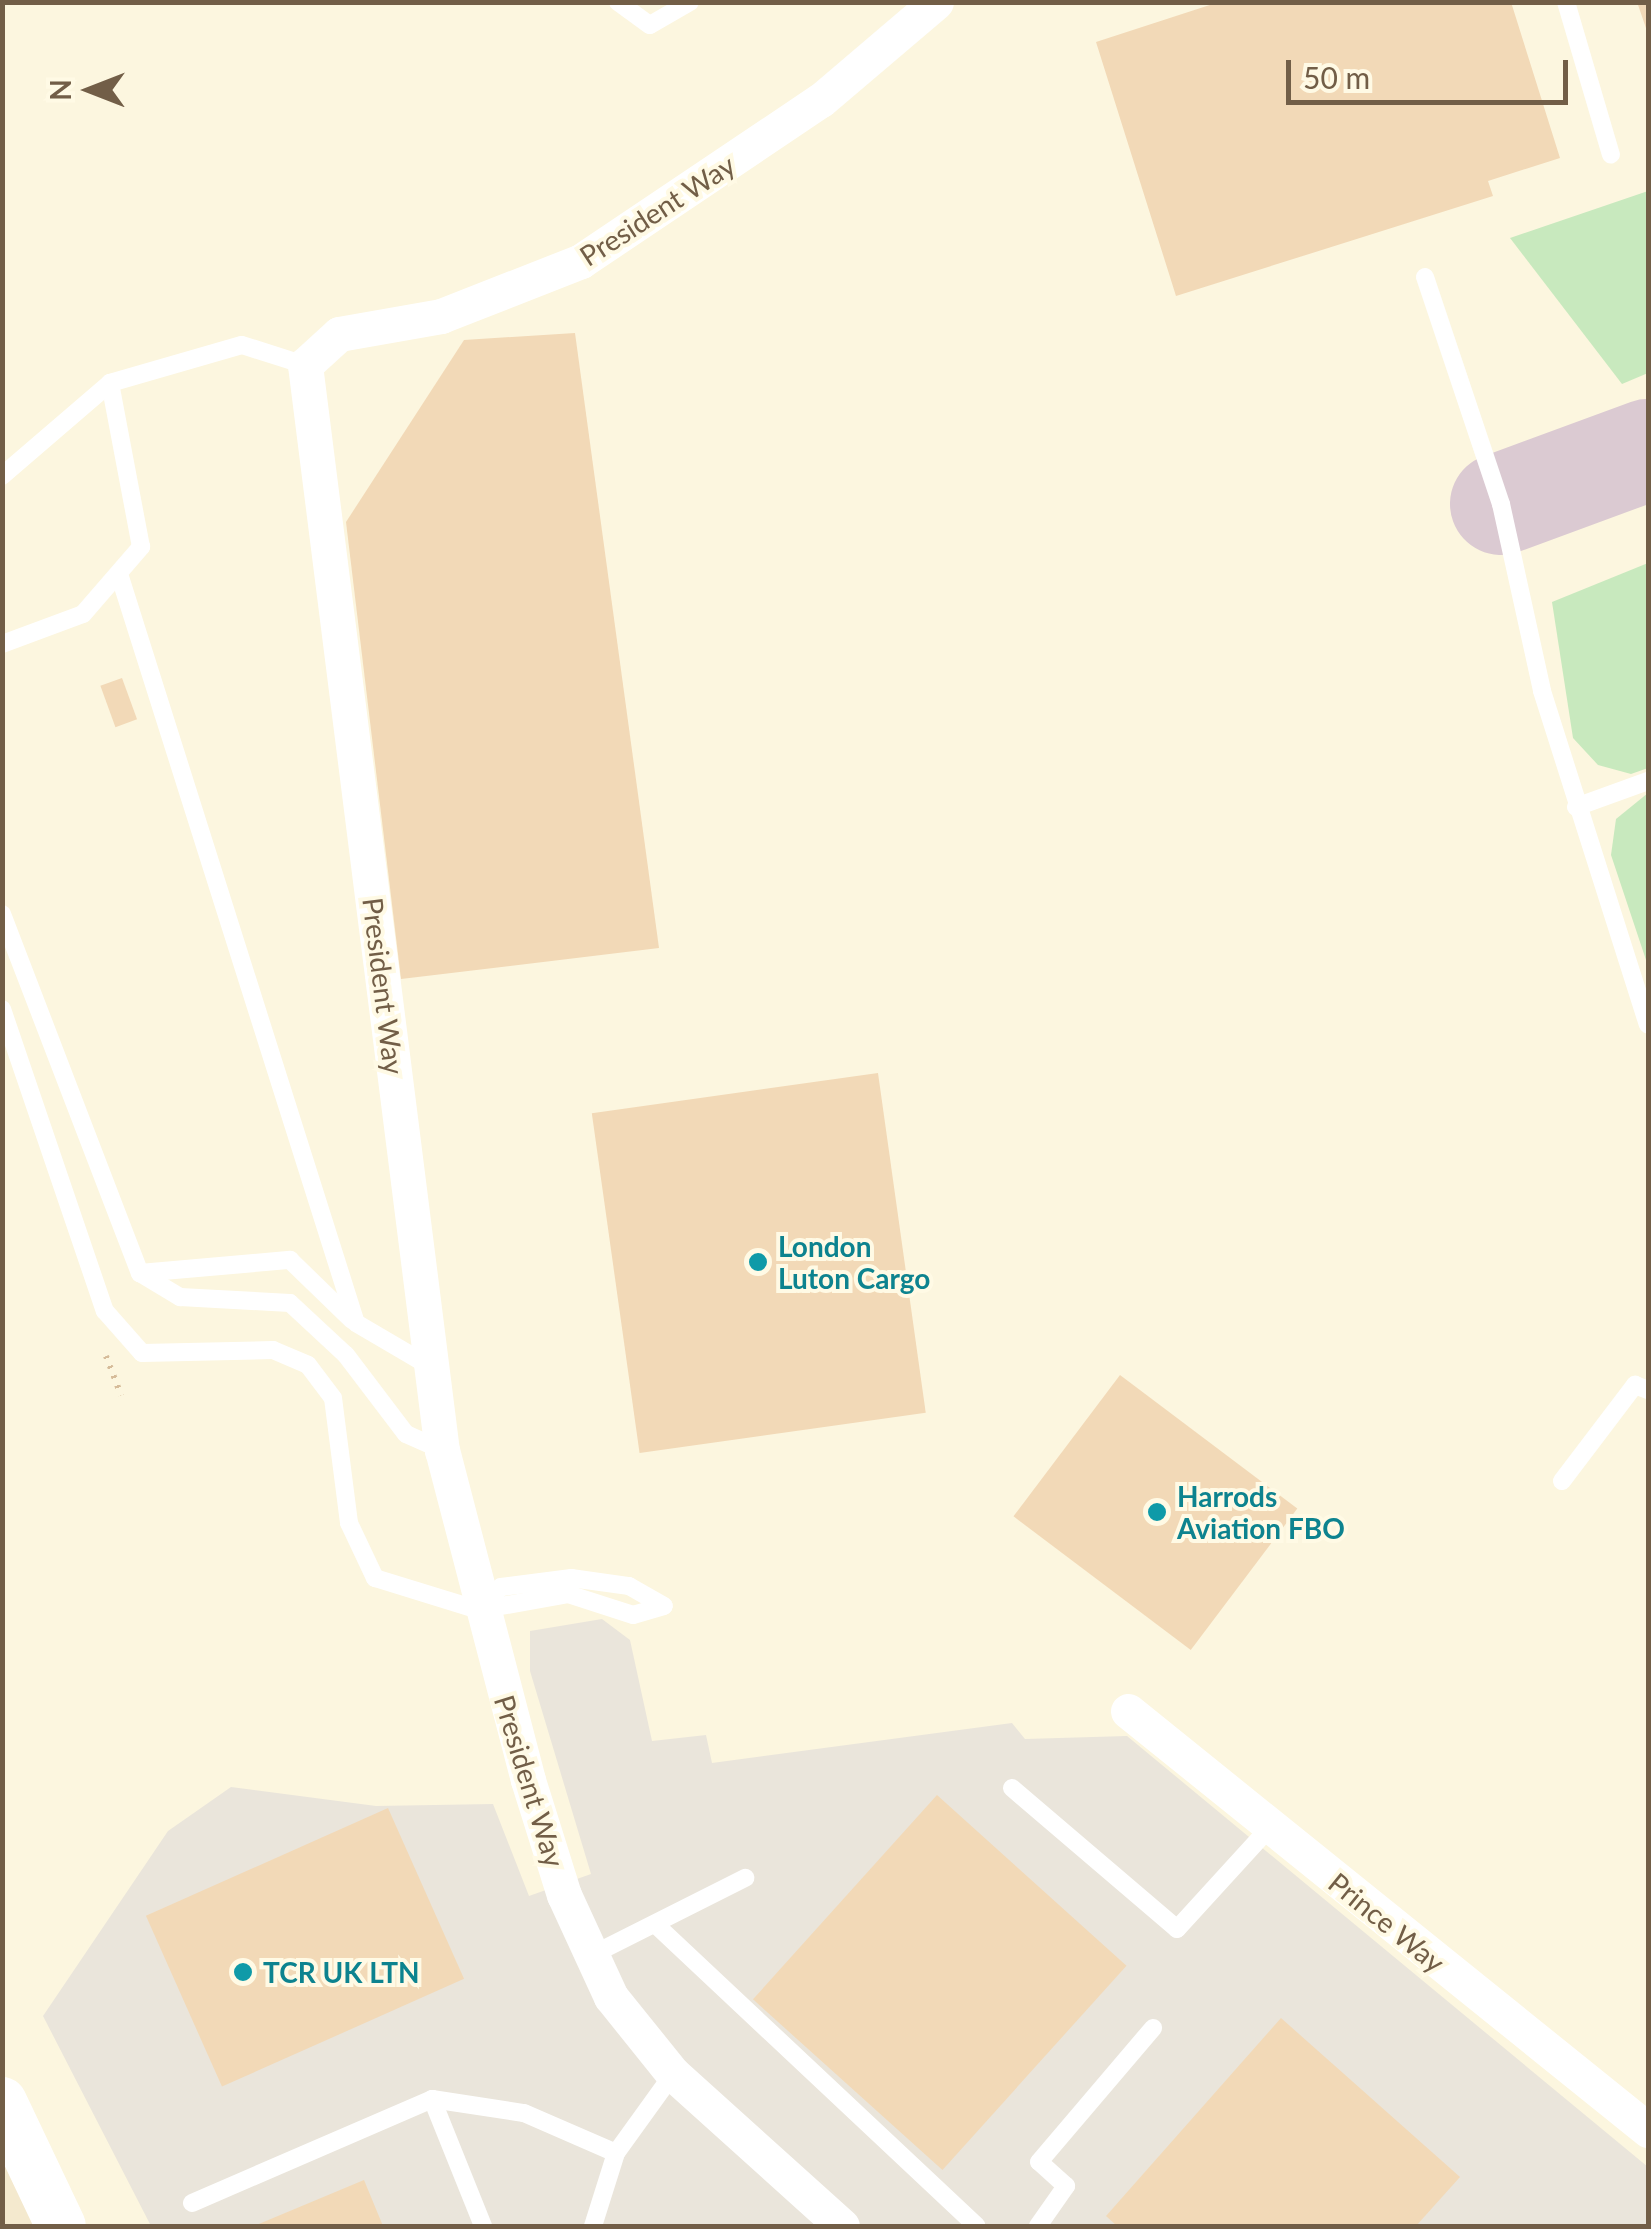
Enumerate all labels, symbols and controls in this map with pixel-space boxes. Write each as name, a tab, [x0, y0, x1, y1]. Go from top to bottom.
north arrow	[40, 40, 140, 140]
scale bar	[1291, 40, 1574, 102]
text: 50 m	[1303, 59, 1370, 95]
text: N	[43, 79, 77, 101]
street label: President Way	[573, 147, 741, 273]
street label: President Way	[356, 895, 412, 1077]
place label: London Luton Cargo	[778, 1229, 930, 1295]
marker: London Luton Cargo	[747, 1251, 769, 1273]
place label: Harrods Aviation FBO	[1177, 1479, 1345, 1545]
marker: Harrods Aviation FBO	[1146, 1501, 1168, 1523]
street label: President Way	[488, 1691, 572, 1871]
street label: Prince Way	[1322, 1865, 1452, 1979]
place label: TCR UK LTN	[263, 1955, 420, 1989]
marker: TCR UK LTN	[232, 1961, 254, 1983]

